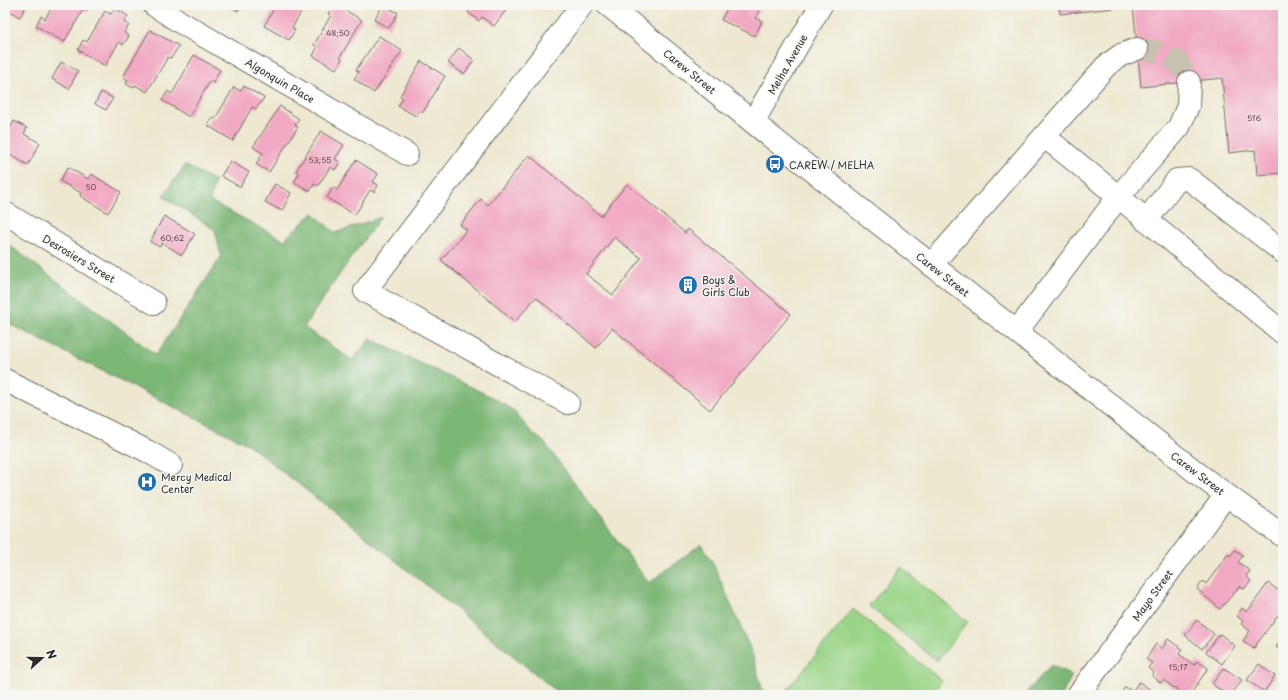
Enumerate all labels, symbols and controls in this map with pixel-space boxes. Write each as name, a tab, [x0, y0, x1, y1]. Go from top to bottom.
house number: 48;50	[326, 27, 350, 39]
street label: Melha Avenue	[764, 31, 811, 97]
street label: Carew Street	[660, 45, 720, 97]
street label: Algonquin Place	[243, 54, 317, 106]
house number: 516	[1247, 112, 1261, 124]
bus stop icon: CAREW / MELHA	[764, 153, 786, 175]
house number: 53;55	[309, 154, 331, 166]
place label: CAREW / MELHA	[789, 157, 875, 172]
house number: 50	[86, 181, 97, 193]
street label: Desrosiers Street	[40, 230, 118, 286]
house number: 60;62	[160, 232, 184, 244]
street label: Carew Street	[913, 248, 973, 300]
place label: Boys & Girls Club	[702, 272, 750, 299]
building icon: Boys & Girls Club	[677, 274, 699, 296]
street label: Carew Street	[1168, 448, 1228, 498]
place label: Mercy Medical Center	[161, 469, 232, 496]
hospital icon: Mercy Medical Center	[136, 471, 158, 493]
street label: Mayo Street	[1128, 566, 1177, 624]
north arrow	[22, 638, 62, 678]
text: N	[42, 647, 61, 662]
house number: 15;17	[1169, 661, 1188, 673]

